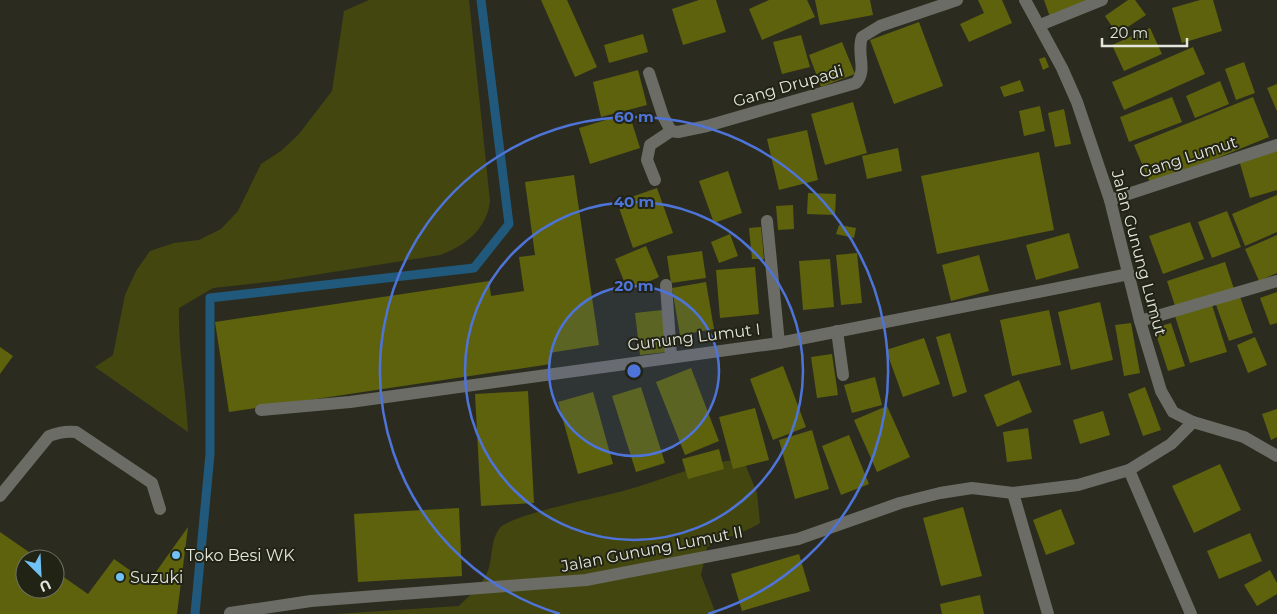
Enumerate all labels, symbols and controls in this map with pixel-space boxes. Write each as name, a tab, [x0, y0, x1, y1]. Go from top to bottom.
scale bar	[1102, 15, 1187, 47]
text: 20 m	[1110, 23, 1148, 42]
street label: Gang Drupadi	[731, 61, 845, 111]
text: 60 m	[614, 107, 654, 126]
street label: Gang Lumut	[1137, 132, 1240, 182]
street label: Jalan Gunung Lumut	[1107, 167, 1170, 339]
text: 40 m	[614, 192, 654, 211]
text: 20 m	[614, 276, 654, 295]
street label: Gunung Lumut I	[626, 319, 762, 355]
centre of rings	[625, 362, 643, 380]
street label: Jalan Gunung Lumut II	[558, 522, 745, 576]
place label: Toko Besi WK	[186, 546, 295, 565]
north arrow	[15, 549, 65, 599]
marker: Toko Besi WK	[170, 549, 182, 561]
place label: Suzuki	[130, 568, 183, 587]
marker: Suzuki	[114, 571, 126, 583]
text: U	[37, 575, 54, 596]

